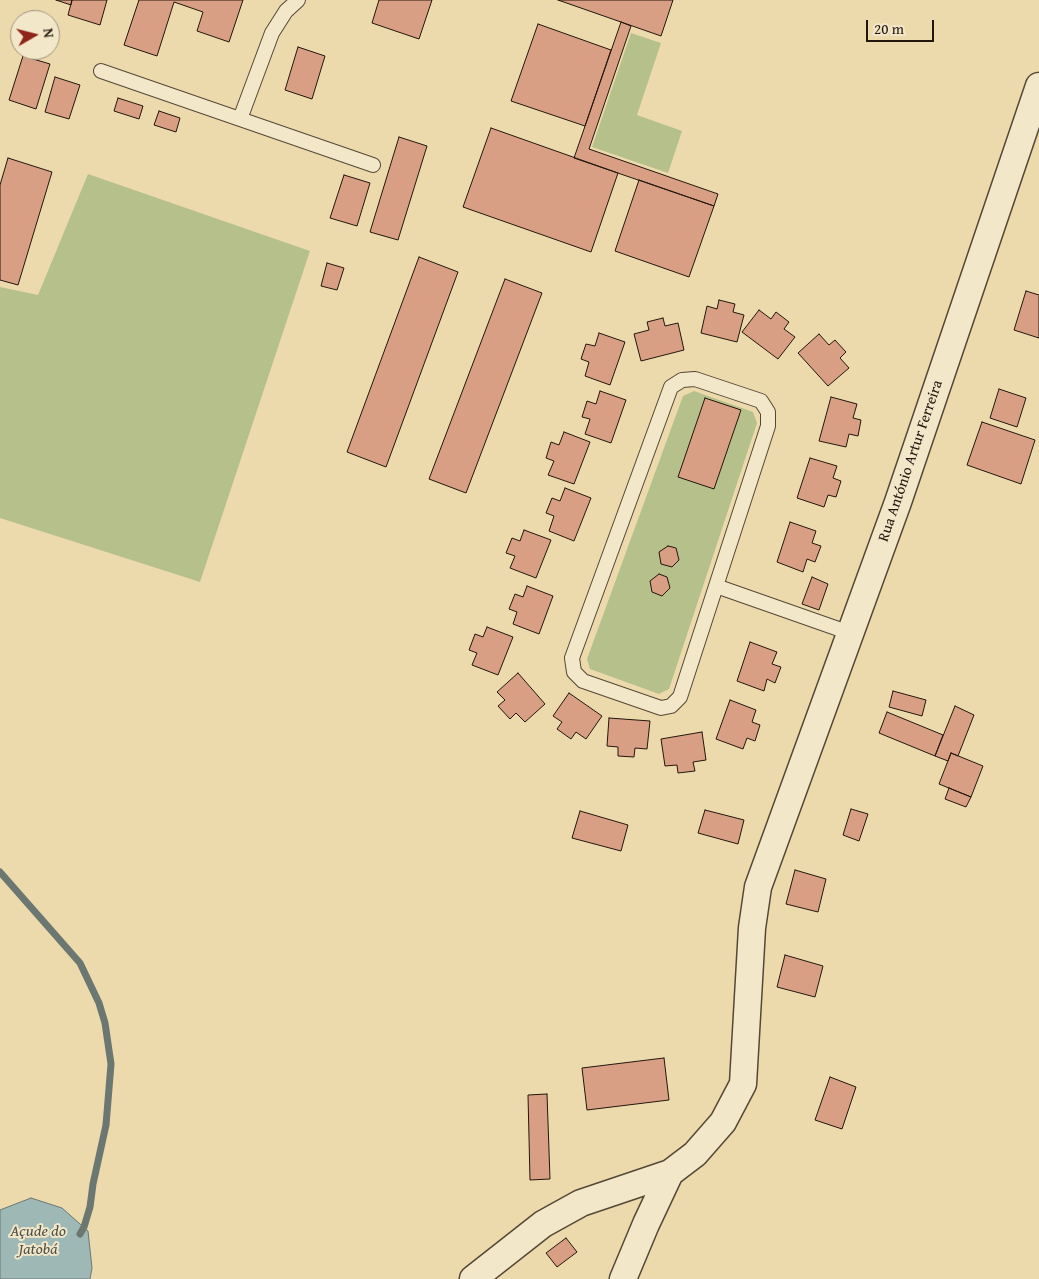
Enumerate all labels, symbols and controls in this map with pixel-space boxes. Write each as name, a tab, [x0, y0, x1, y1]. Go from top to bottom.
north arrow	[10, 10, 60, 60]
scale bar	[869, 10, 936, 42]
text: 20 m	[874, 18, 904, 39]
text: N	[38, 27, 59, 39]
street label: Rua António Artur Ferreira	[875, 378, 947, 544]
water label: Açude do Jatobá	[10, 1222, 66, 1260]

